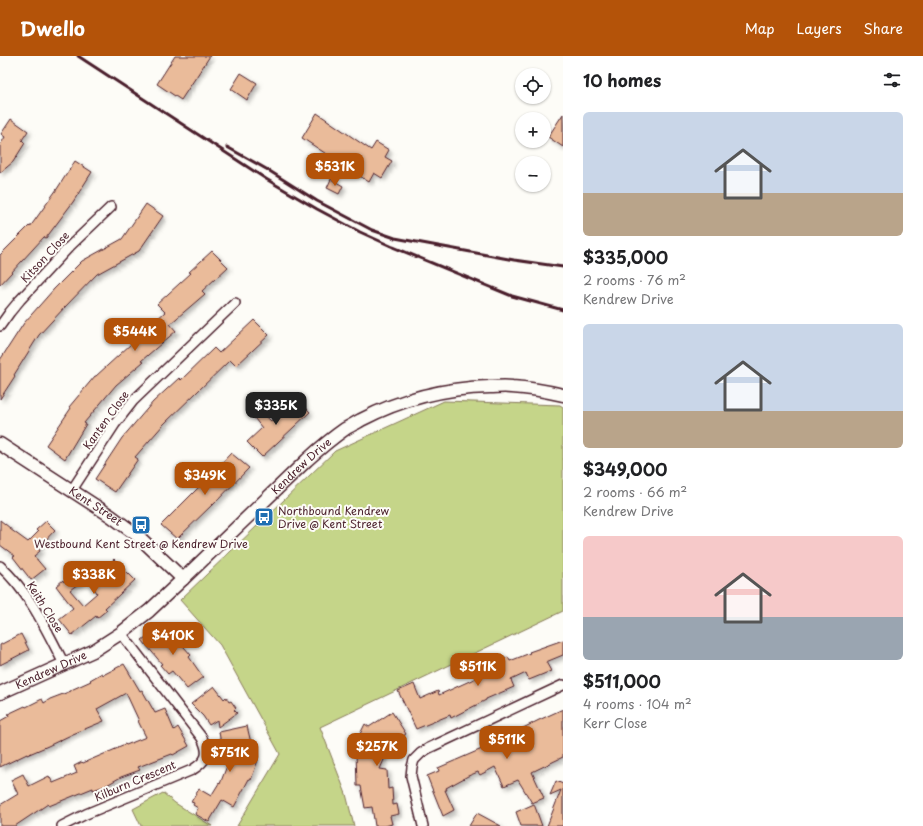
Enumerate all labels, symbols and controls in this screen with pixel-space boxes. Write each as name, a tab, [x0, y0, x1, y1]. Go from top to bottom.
text: Dwello	[20, 14, 85, 42]
text: Map	[745, 18, 775, 39]
text: Layers	[797, 18, 842, 39]
text: Share	[864, 18, 903, 39]
text: 10 homes	[583, 67, 661, 93]
map controls	[515, 68, 551, 192]
button: locate	[515, 68, 551, 104]
icon: filters	[881, 69, 903, 91]
button: +	[515, 112, 551, 148]
icon: home	[707, 138, 779, 210]
pin: $531K	[307, 153, 363, 187]
text: $531K	[315, 156, 355, 175]
button: −	[515, 156, 551, 192]
street label: Kitson Close	[16, 227, 73, 286]
text: $335,000	[583, 244, 668, 270]
text: 2 rooms · 76 m²	[583, 270, 686, 289]
text: Kendrew Drive	[583, 289, 674, 308]
pin: $544K	[107, 318, 163, 352]
text: $544K	[113, 321, 157, 340]
icon: home	[707, 350, 779, 422]
street label: Kanten Close	[79, 387, 133, 452]
pin: $335K	[248, 392, 304, 426]
text: $335K	[255, 395, 297, 414]
street label: Kendrew Drive	[267, 433, 335, 498]
text: $349,000	[583, 456, 667, 482]
pin: $349K	[177, 462, 233, 496]
text: $349K	[184, 465, 226, 484]
street label: Kent Street	[66, 482, 126, 530]
text: 2 rooms · 66 m²	[583, 482, 687, 501]
text: Kendrew Drive	[583, 501, 674, 520]
place label: Northbound Kendrew Drive @ Kent Street	[278, 502, 390, 532]
bus stop icon: Northbound Kendrew Drive @ Kent Street	[253, 506, 275, 528]
bus stop icon: Westbound Kent Street @ Kendrew Drive	[130, 514, 152, 536]
place label: Westbound Kent Street @ Kendrew Drive	[34, 535, 248, 552]
pin: $338K	[66, 561, 122, 595]
icon: home	[707, 562, 779, 634]
text: $338K	[72, 564, 116, 583]
street label: Keith Close	[23, 578, 68, 636]
pin: $410K	[145, 622, 201, 656]
text: $410K	[152, 625, 194, 644]
street label: Kendrew Drive	[12, 646, 89, 693]
pin: $511K	[450, 653, 506, 687]
text: $511K	[459, 656, 497, 675]
text: $511,000	[583, 668, 661, 694]
text: 4 rooms · 104 m²	[583, 694, 692, 713]
text: Kerr Close	[583, 713, 647, 732]
pin: $511K	[479, 726, 535, 760]
text: $511K	[488, 729, 526, 748]
pin: $257K	[349, 733, 405, 767]
text: $257K	[356, 736, 398, 755]
pin: $751K	[202, 739, 258, 773]
text: $751K	[210, 742, 250, 761]
street label: Kilburn Crescent	[91, 755, 179, 805]

